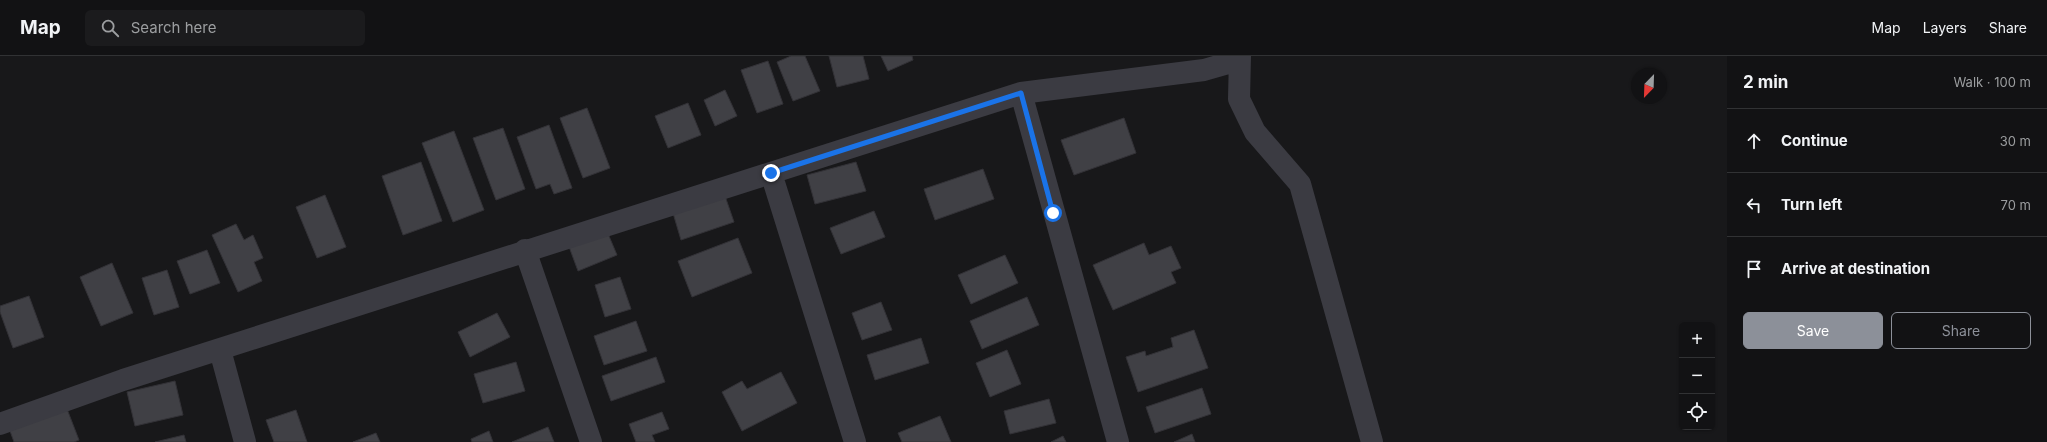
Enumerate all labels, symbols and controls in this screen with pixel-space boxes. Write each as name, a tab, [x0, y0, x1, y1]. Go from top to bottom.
search box	[85, 10, 365, 46]
text: Map	[20, 16, 61, 39]
icon: search	[99, 17, 121, 39]
text: Search here	[131, 18, 216, 37]
text: Map	[1872, 19, 1901, 36]
text: Layers	[1923, 19, 1967, 36]
text: Share	[1989, 19, 2027, 36]
north arrow	[1631, 68, 1667, 104]
text: 2 min	[1743, 72, 1788, 92]
text: Walk · 100 m	[1953, 74, 2031, 90]
icon: ahead	[1743, 130, 1765, 152]
text: Continue	[1781, 131, 1848, 150]
text: 30 m	[2000, 133, 2031, 149]
route end	[762, 164, 780, 182]
icon: left	[1743, 194, 1765, 216]
text: Turn left	[1781, 195, 1842, 214]
text: 70 m	[2001, 197, 2031, 213]
route start	[1044, 204, 1062, 222]
icon: arrive	[1743, 258, 1765, 280]
text: Arrive at destination	[1781, 259, 1930, 278]
button: Save	[1743, 312, 1883, 349]
button: Share	[1891, 312, 2031, 349]
map controls	[1679, 322, 1715, 430]
button: +	[1679, 322, 1715, 358]
button: −	[1679, 358, 1715, 394]
button: locate	[1679, 394, 1715, 430]

